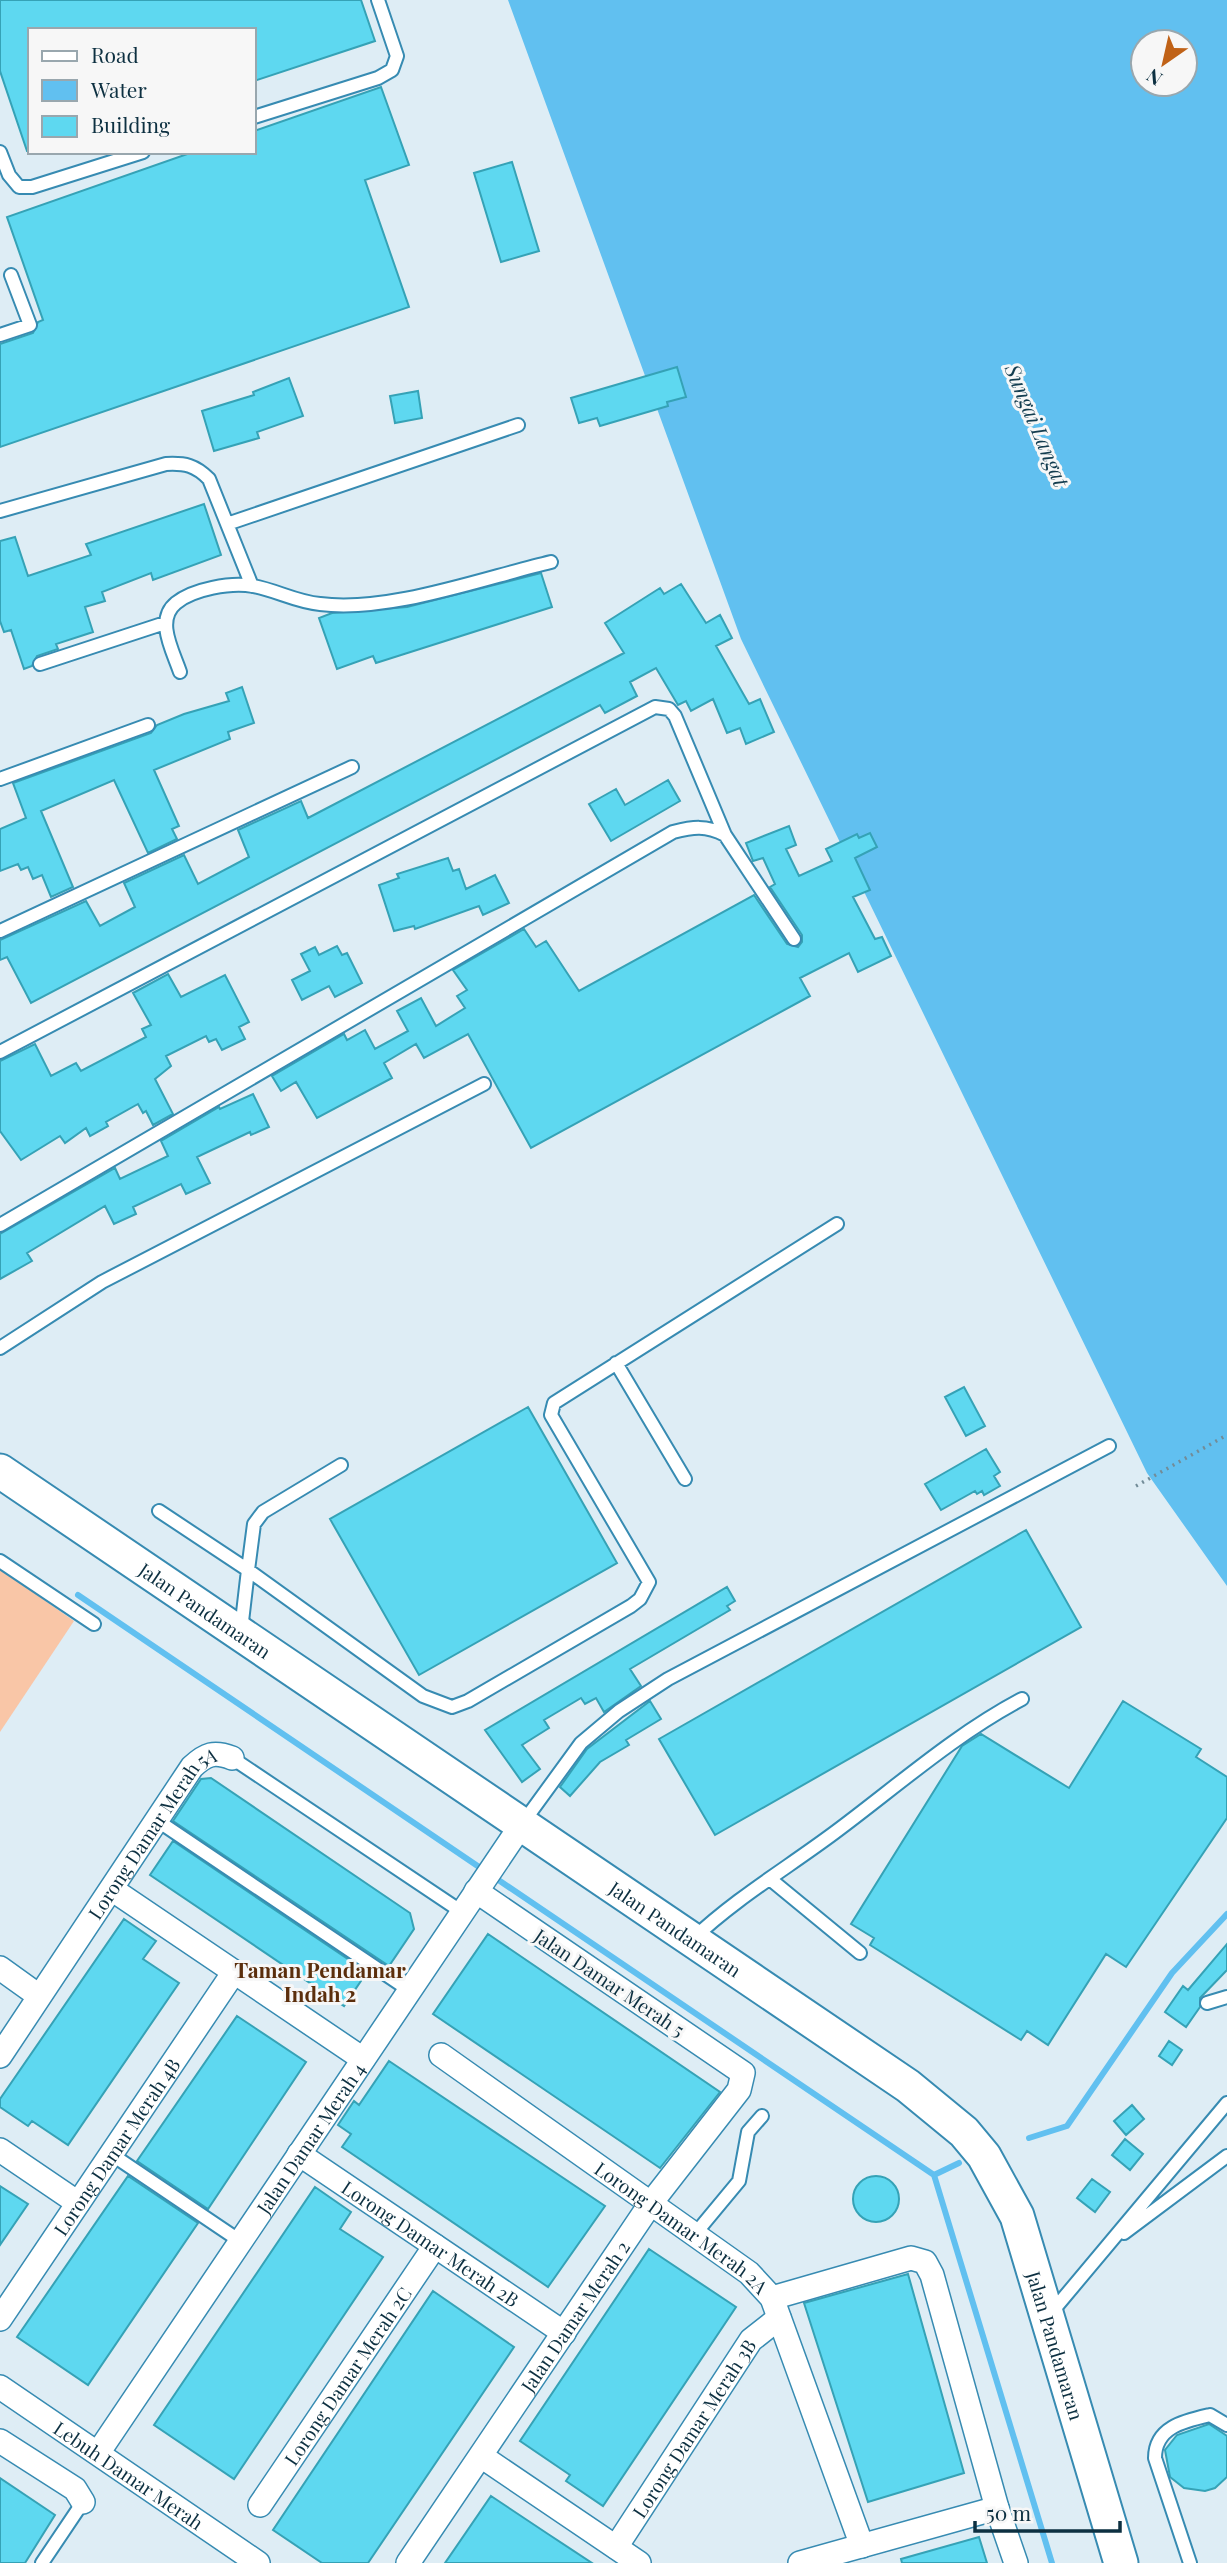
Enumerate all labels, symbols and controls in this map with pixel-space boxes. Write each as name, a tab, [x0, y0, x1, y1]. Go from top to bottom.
legend	[28, 28, 256, 154]
north arrow	[1129, 28, 1199, 98]
text: Road	[91, 40, 139, 68]
text: N	[1141, 63, 1167, 93]
text: Water	[90, 75, 147, 103]
text: Building	[91, 110, 170, 138]
water label: Sungai Langat	[999, 358, 1077, 492]
street label: Jalan Pandamaran	[133, 1556, 277, 1664]
street label: Lorong Damar Merah 5A	[82, 1741, 220, 1924]
street label: Jalan Pandamaran	[604, 1874, 747, 1983]
street label: Jalan Damar Merah 5	[529, 1921, 690, 2042]
district label: Taman Pendamar Indah 2	[234, 1955, 406, 2007]
street label: Lorong Damar Merah 4B	[47, 2053, 185, 2240]
street label: Jalan Damar Merah 4	[250, 2057, 371, 2219]
street label: Lorong Damar Merah 2A	[590, 2155, 775, 2300]
street label: Lorong Damar Merah 2B	[337, 2174, 525, 2312]
street label: Jalan Damar Merah 2	[514, 2235, 635, 2398]
street label: Jalan Pandamaran	[1021, 2267, 1091, 2424]
street label: Lorong Damar Merah 2C	[278, 2281, 417, 2470]
street label: Lorong Damar Merah 3B	[626, 2334, 761, 2522]
street label: Lebuh Damar Merah	[49, 2415, 209, 2535]
scale bar	[975, 2490, 1120, 2534]
text: 50 m	[986, 2498, 1032, 2526]

